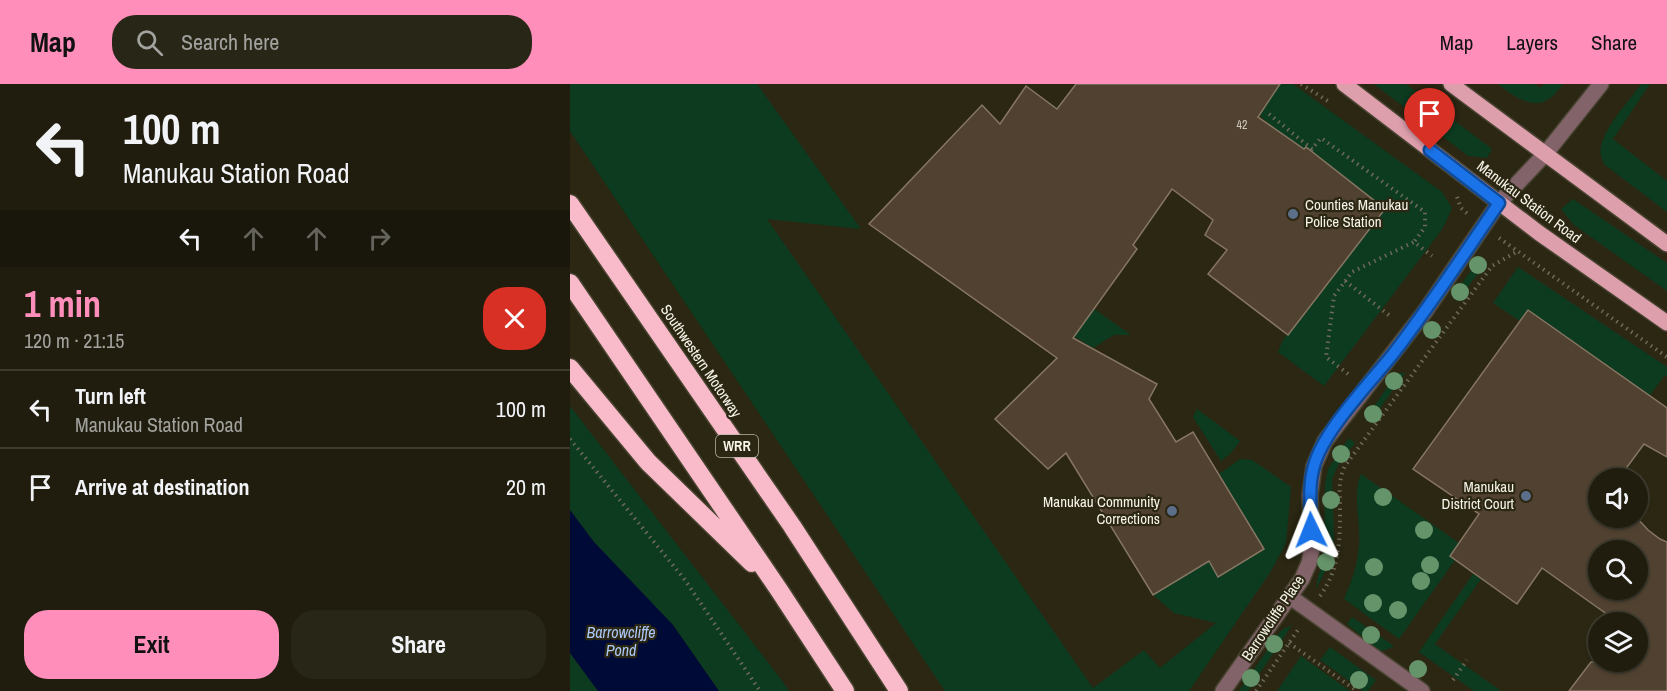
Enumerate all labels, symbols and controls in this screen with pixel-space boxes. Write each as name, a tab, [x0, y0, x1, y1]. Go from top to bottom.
search box	[112, 15, 532, 69]
text: Map	[30, 23, 76, 61]
icon: search	[133, 26, 166, 59]
text: Search here	[181, 27, 279, 57]
text: Map	[1440, 28, 1473, 57]
text: Layers	[1506, 28, 1558, 57]
text: Share	[1591, 28, 1637, 57]
pin	[1404, 88, 1455, 150]
icon: arrive	[1413, 97, 1446, 130]
text: 100 m	[123, 101, 221, 157]
icon: left	[24, 108, 102, 186]
house number: 42	[1237, 117, 1247, 133]
text: Manukau Station Road	[123, 155, 349, 191]
street label: Manukau Station Road	[1473, 155, 1586, 248]
place label: Counties Manukau Police Station	[1305, 194, 1408, 232]
marker: Counties Manukau Police Station	[1286, 207, 1300, 221]
icon: left	[174, 222, 207, 255]
icon: ahead	[237, 222, 270, 255]
icon: ahead	[300, 222, 333, 255]
icon: right	[363, 222, 396, 255]
text: 1 min	[24, 280, 101, 328]
button: close	[483, 287, 546, 350]
street label: Southwestern Motorway	[656, 300, 747, 422]
text: 120 m · 21:15	[24, 327, 124, 354]
text: Turn left	[75, 381, 146, 411]
icon: left	[24, 393, 57, 426]
text: 100 m	[496, 394, 546, 424]
text: Manukau Station Road	[75, 411, 243, 438]
road number: WRR	[716, 435, 758, 457]
map controls	[1588, 468, 1648, 672]
button: sound	[1588, 468, 1648, 528]
icon: arrive	[24, 471, 57, 504]
text: Arrive at destination	[75, 472, 249, 502]
text: 20 m	[506, 472, 546, 502]
place label: Manukau District Court	[1442, 476, 1515, 514]
marker: Manukau District Court	[1519, 489, 1533, 503]
place label: Manukau Community Corrections	[1043, 491, 1161, 529]
position arrow	[1279, 498, 1343, 562]
marker: Manukau Community Corrections	[1165, 504, 1179, 518]
button: search	[1588, 540, 1648, 600]
street label: Barrowcliffe Place	[1236, 571, 1309, 665]
button: Exit	[24, 610, 279, 679]
button: Share	[291, 610, 546, 679]
button: layers	[1588, 612, 1648, 672]
water label: Barrowcliffe Pond	[587, 621, 655, 661]

